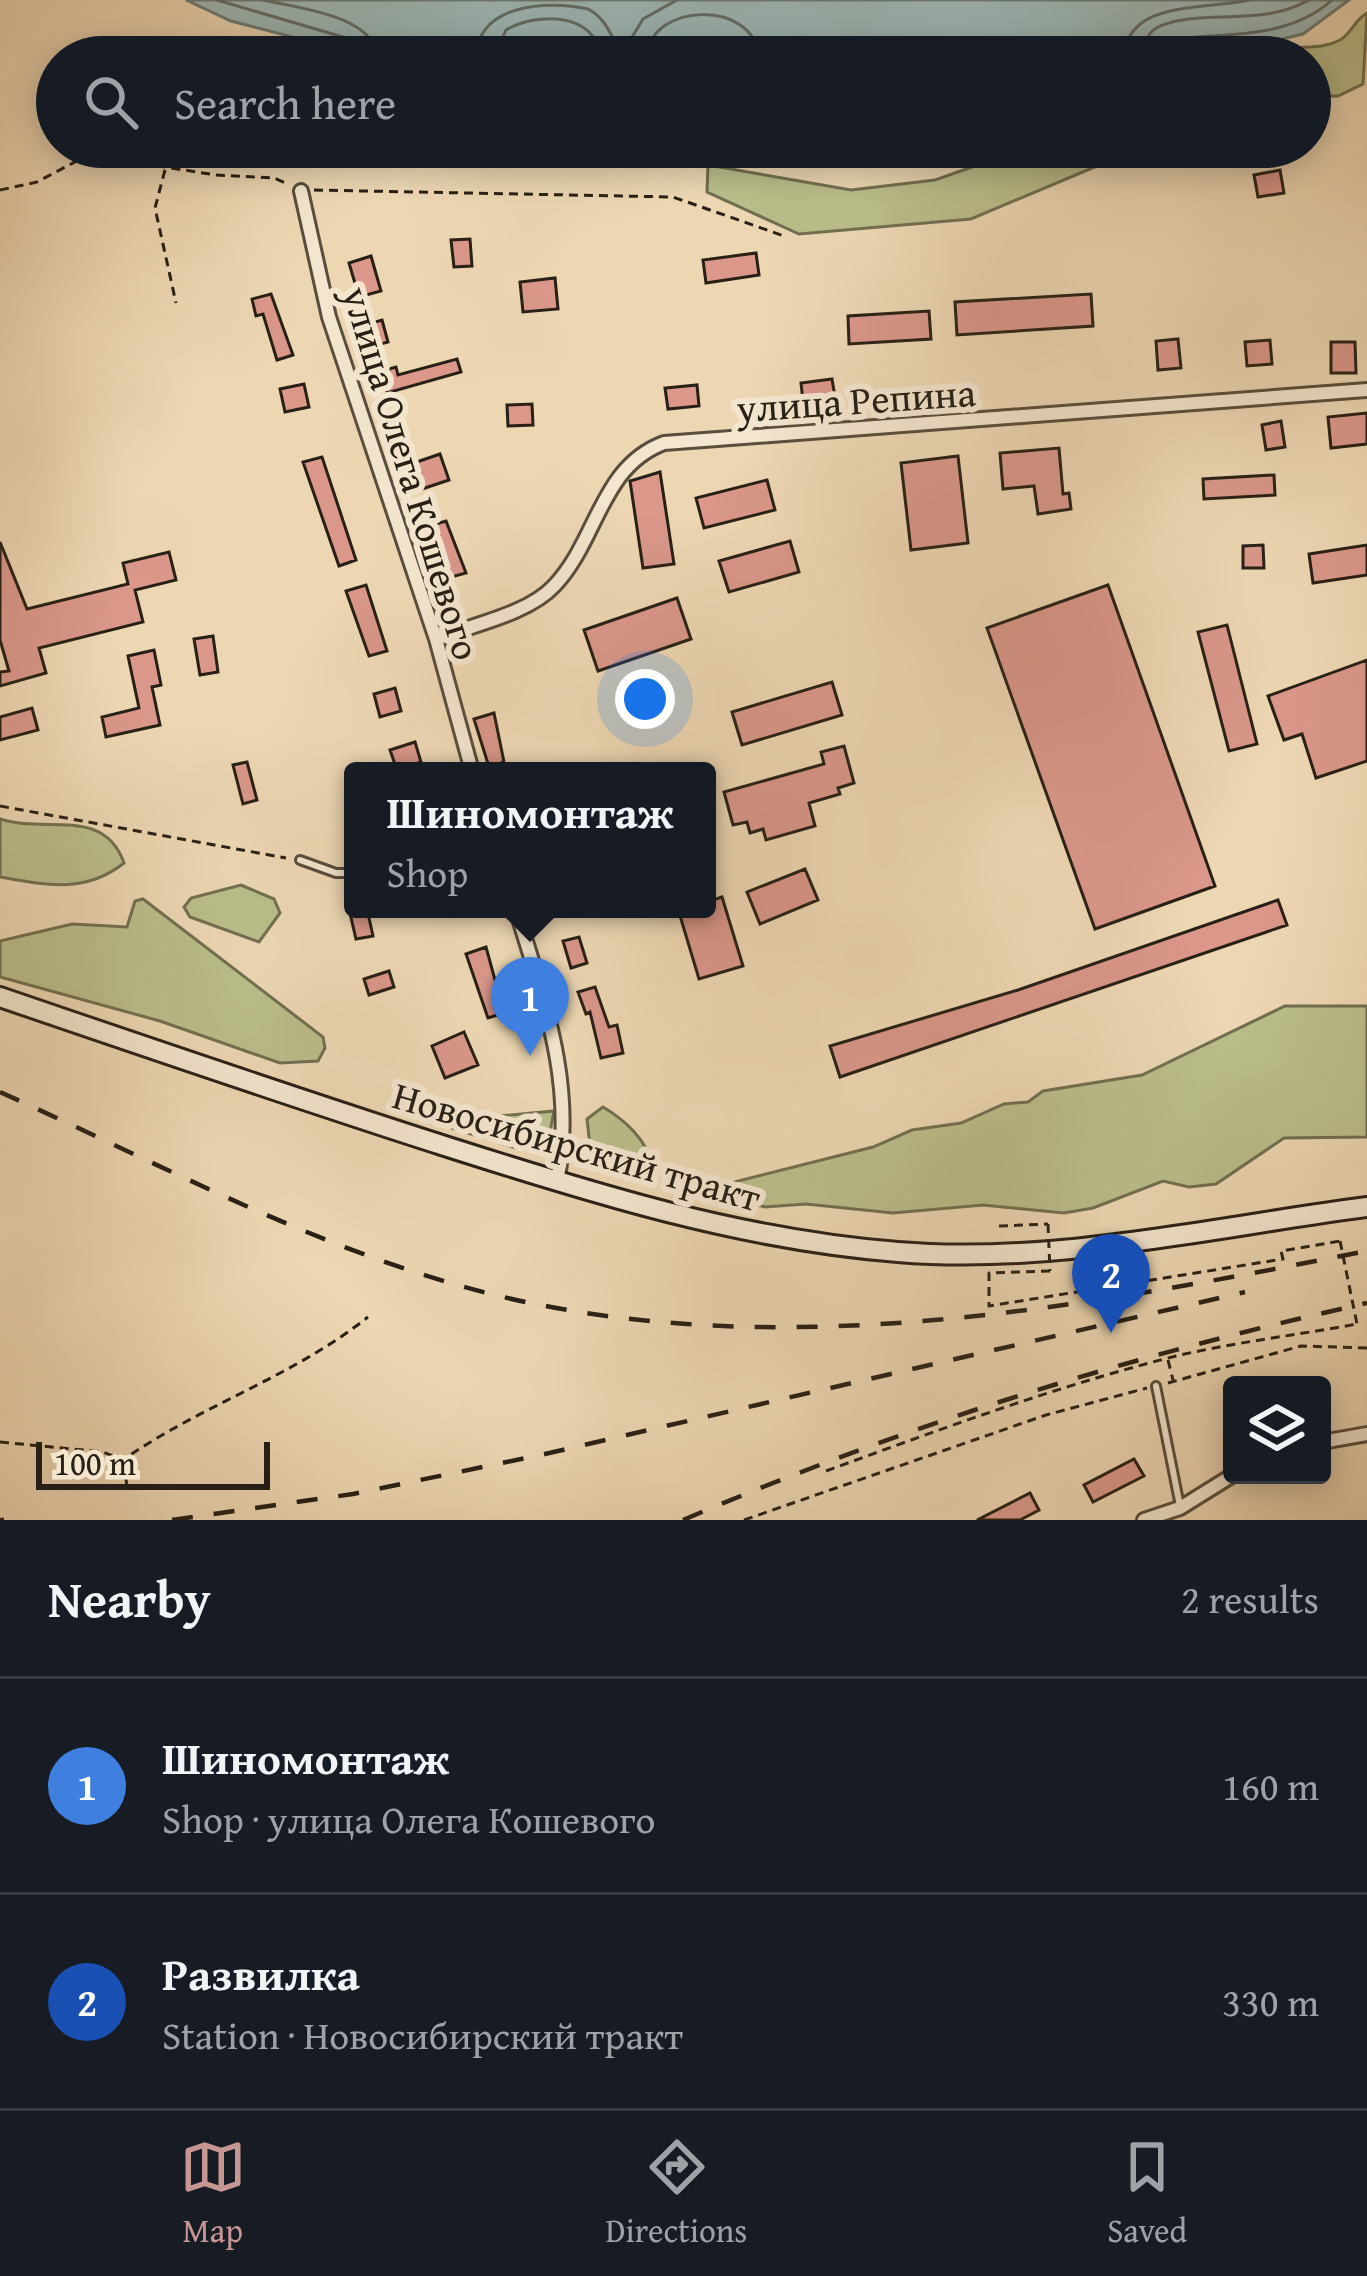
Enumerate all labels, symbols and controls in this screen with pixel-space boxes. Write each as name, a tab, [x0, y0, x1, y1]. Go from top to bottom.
search box	[36, 36, 1331, 168]
icon: search	[78, 69, 144, 135]
text: Search here	[174, 70, 396, 135]
street label: улица Олега Кошевого	[328, 278, 496, 667]
street label: улица Репина	[734, 363, 978, 436]
your location	[615, 669, 675, 729]
popup	[344, 762, 716, 918]
text: Шиномонтаж	[386, 779, 674, 844]
text: Shop	[386, 844, 468, 901]
pin: 1	[491, 957, 569, 1056]
street label: Новосибирский тракт	[387, 1066, 768, 1225]
pin: 2	[1072, 1234, 1150, 1333]
map controls	[1223, 1376, 1331, 1484]
button: layers	[1223, 1376, 1331, 1484]
scale bar	[36, 1436, 270, 1489]
text: 100 m	[54, 1439, 136, 1487]
text: Nearby	[48, 1561, 211, 1636]
text: 2 results	[1181, 1570, 1319, 1627]
text: Шиномонтаж	[162, 1725, 449, 1790]
text: 1	[77, 1757, 97, 1814]
text: 160 m	[1222, 1757, 1319, 1814]
text: Shop · улица Олега Кошевого	[162, 1790, 655, 1847]
text: Развилка	[162, 1941, 360, 2006]
text: 2	[77, 1973, 97, 2030]
text: 330 m	[1222, 1973, 1319, 2030]
text: Station · Новосибирский тракт	[162, 2006, 683, 2063]
tab: Map	[180, 2134, 246, 2254]
tab: Directions	[606, 2134, 747, 2254]
tab: Saved	[1107, 2134, 1187, 2254]

